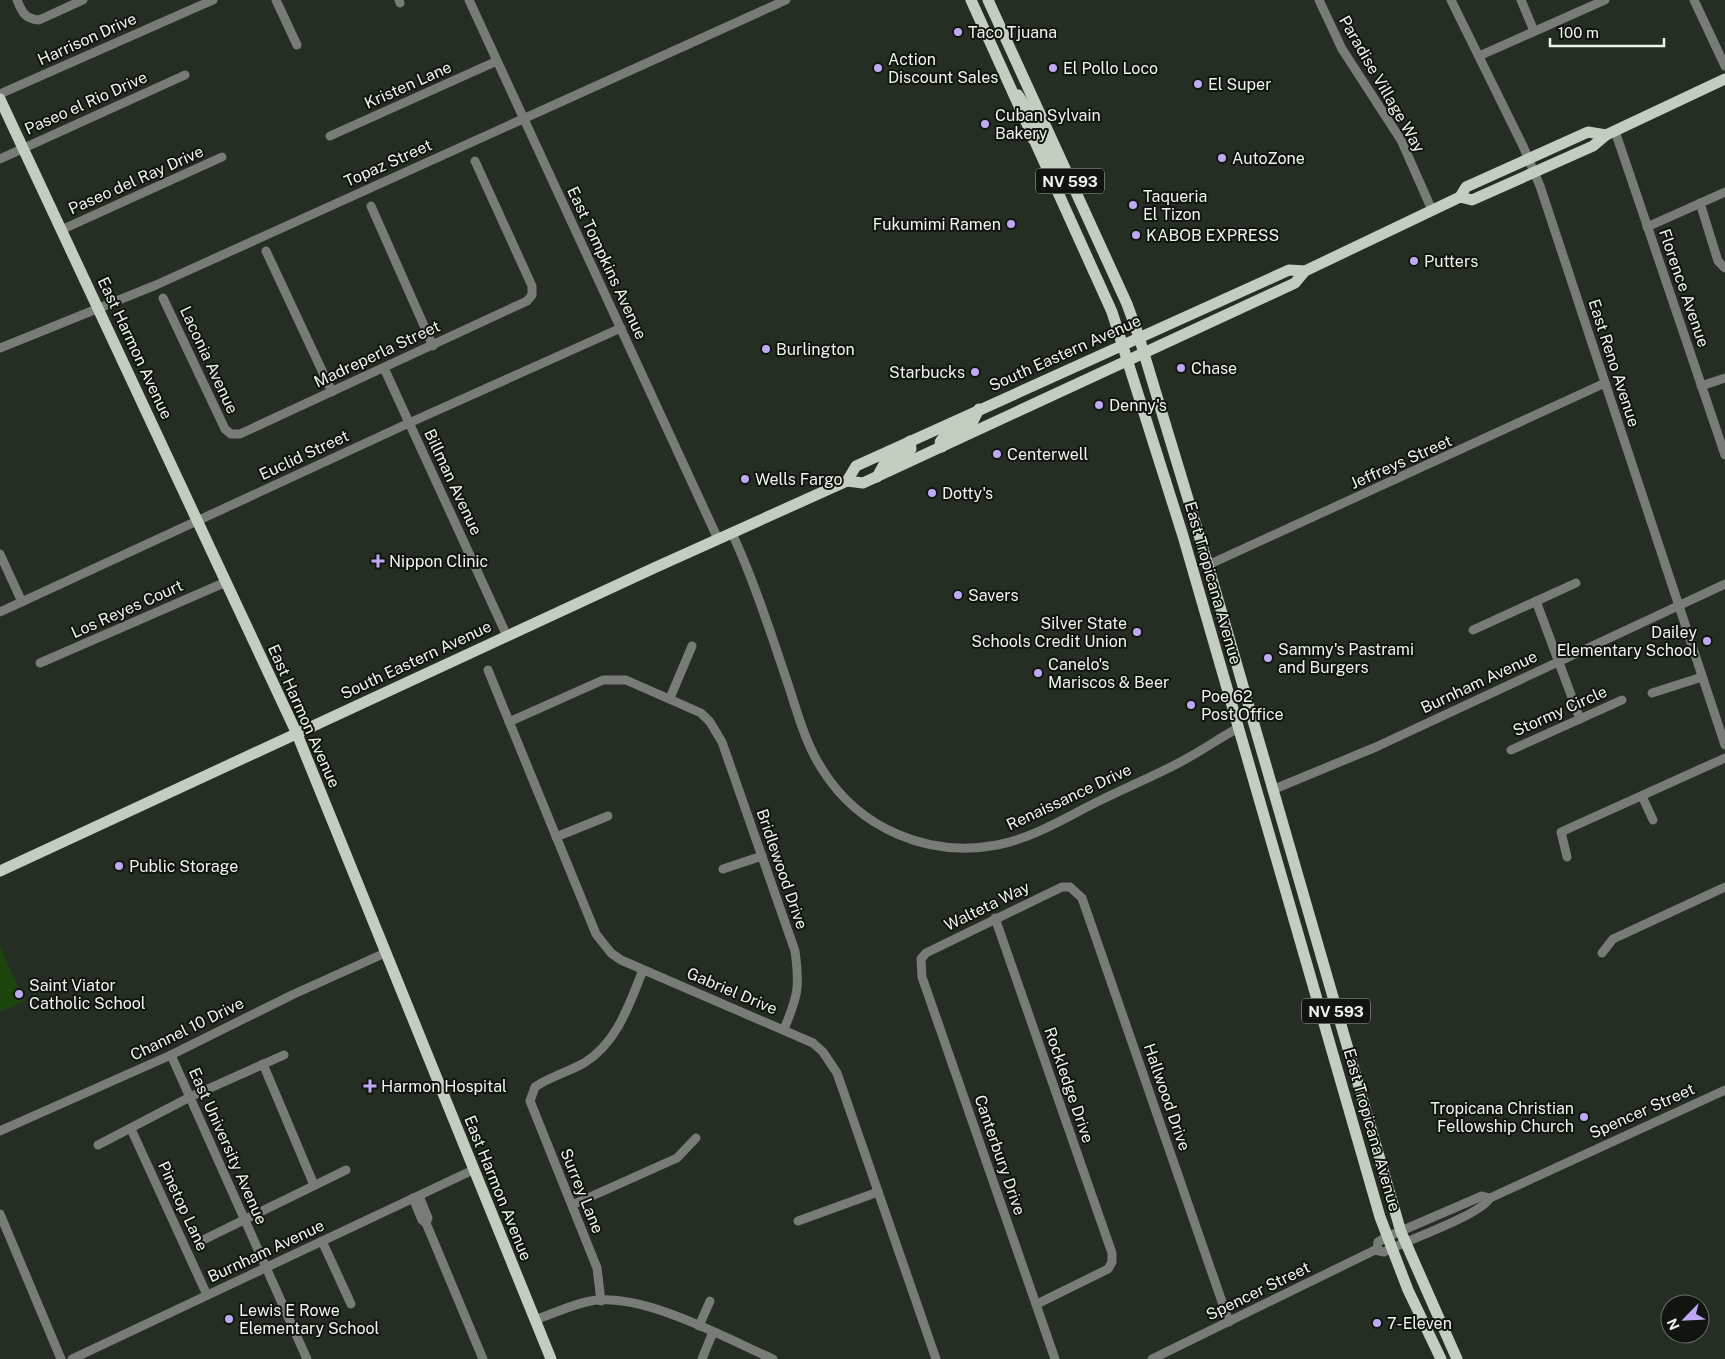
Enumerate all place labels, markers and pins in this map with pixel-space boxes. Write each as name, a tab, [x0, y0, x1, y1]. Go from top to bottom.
place label: Taco Tjuana	[968, 23, 1057, 42]
marker: Taco Tjuana	[952, 26, 964, 38]
place label: Action Discount Sales	[888, 50, 998, 87]
place label: El Pollo Loco	[1063, 59, 1158, 78]
marker: Action Discount Sales	[872, 62, 884, 74]
marker: El Pollo Loco	[1047, 62, 1059, 74]
place label: El Super	[1208, 75, 1271, 94]
marker: El Super	[1192, 78, 1204, 90]
place label: Cuban Sylvain Bakery	[995, 106, 1101, 143]
marker: Cuban Sylvain Bakery	[979, 118, 991, 130]
place label: AutoZone	[1232, 149, 1305, 168]
marker: AutoZone	[1216, 152, 1228, 164]
place label: Taqueria El Tizon	[1143, 187, 1207, 224]
marker: Taqueria El Tizon	[1127, 199, 1139, 211]
place label: Fukumimi Ramen	[873, 215, 1001, 234]
marker: Fukumimi Ramen	[1005, 218, 1017, 230]
place label: KABOB EXPRESS	[1146, 226, 1279, 245]
marker: KABOB EXPRESS	[1130, 229, 1142, 241]
place label: Putters	[1424, 252, 1478, 271]
marker: Putters	[1408, 255, 1420, 267]
place label: Burlington	[776, 340, 855, 359]
marker: Burlington	[760, 343, 772, 355]
place label: Chase	[1191, 359, 1237, 378]
marker: Chase	[1175, 362, 1187, 374]
place label: Starbucks	[889, 363, 965, 382]
marker: Starbucks	[969, 366, 981, 378]
place label: Denny's	[1109, 396, 1167, 415]
marker: Denny's	[1093, 399, 1105, 411]
place label: Centerwell	[1007, 445, 1088, 464]
marker: Centerwell	[991, 448, 1003, 460]
place label: Wells Fargo	[755, 470, 843, 489]
marker: Wells Fargo	[739, 473, 751, 485]
place label: Dotty's	[942, 484, 993, 503]
marker: Dotty's	[926, 487, 938, 499]
place label: Nippon Clinic	[389, 552, 488, 571]
marker: Nippon Clinic	[371, 554, 385, 568]
place label: Savers	[968, 586, 1019, 605]
marker: Savers	[952, 589, 964, 601]
place label: Silver State Schools Credit Union	[971, 614, 1127, 651]
place label: Dailey Elementary School	[1557, 623, 1697, 660]
marker: Silver State Schools Credit Union	[1131, 626, 1143, 638]
marker: Dailey Elementary School	[1701, 635, 1713, 647]
place label: Sammy's Pastrami and Burgers	[1278, 640, 1414, 677]
marker: Sammy's Pastrami and Burgers	[1262, 652, 1274, 664]
place label: Canelo's Mariscos & Beer	[1048, 655, 1169, 692]
marker: Canelo's Mariscos & Beer	[1032, 667, 1044, 679]
place label: Poe 62 Post Office	[1201, 687, 1284, 724]
marker: Poe 62 Post Office	[1185, 699, 1197, 711]
place label: Public Storage	[129, 857, 238, 876]
marker: Public Storage	[113, 860, 125, 872]
place label: Saint Viator Catholic School	[29, 976, 146, 1013]
marker: Saint Viator Catholic School	[13, 988, 25, 1000]
place label: Harmon Hospital	[381, 1077, 507, 1096]
marker: Harmon Hospital	[363, 1079, 377, 1093]
place label: Tropicana Christian Fellowship Church	[1430, 1099, 1574, 1136]
marker: Tropicana Christian Fellowship Church	[1578, 1111, 1590, 1123]
place label: Lewis E Rowe Elementary School	[239, 1301, 380, 1338]
marker: Lewis E Rowe Elementary School	[223, 1313, 235, 1325]
place label: 7-Eleven	[1387, 1314, 1452, 1333]
marker: 7-Eleven	[1371, 1317, 1383, 1329]

